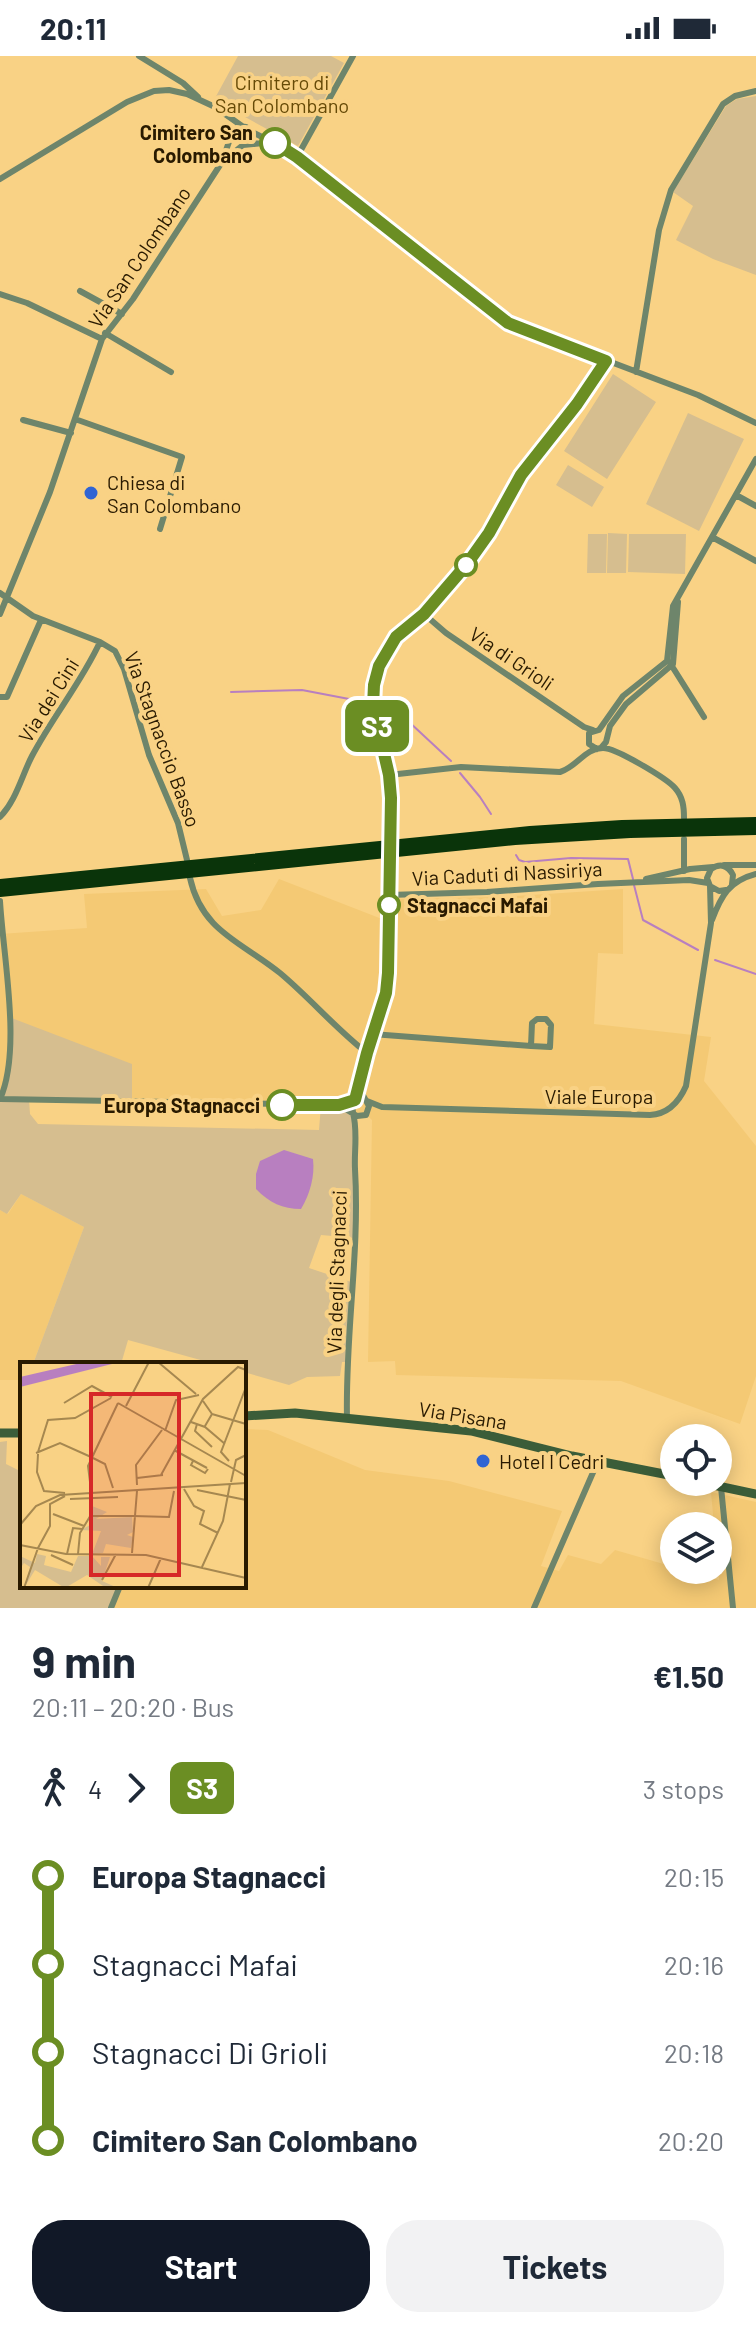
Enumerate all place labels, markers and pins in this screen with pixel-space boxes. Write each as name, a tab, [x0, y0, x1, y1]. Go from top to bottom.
place label: Cimitero San Colombano	[140, 120, 253, 167]
marker: Cimitero San Colombano	[260, 128, 290, 158]
place label: Chiesa di San Colombano	[107, 470, 241, 517]
marker: Chiesa di San Colombano	[82, 484, 100, 502]
unlabelled marker	[455, 554, 477, 576]
place label: Stagnacci Mafai	[407, 893, 548, 917]
marker: Stagnacci Mafai	[378, 894, 400, 916]
marker: Europa Stagnacci	[267, 1090, 297, 1120]
place label: Europa Stagnacci	[104, 1093, 260, 1117]
place label: Hotel I Cedri	[499, 1449, 604, 1473]
marker: Hotel I Cedri	[474, 1452, 492, 1470]

